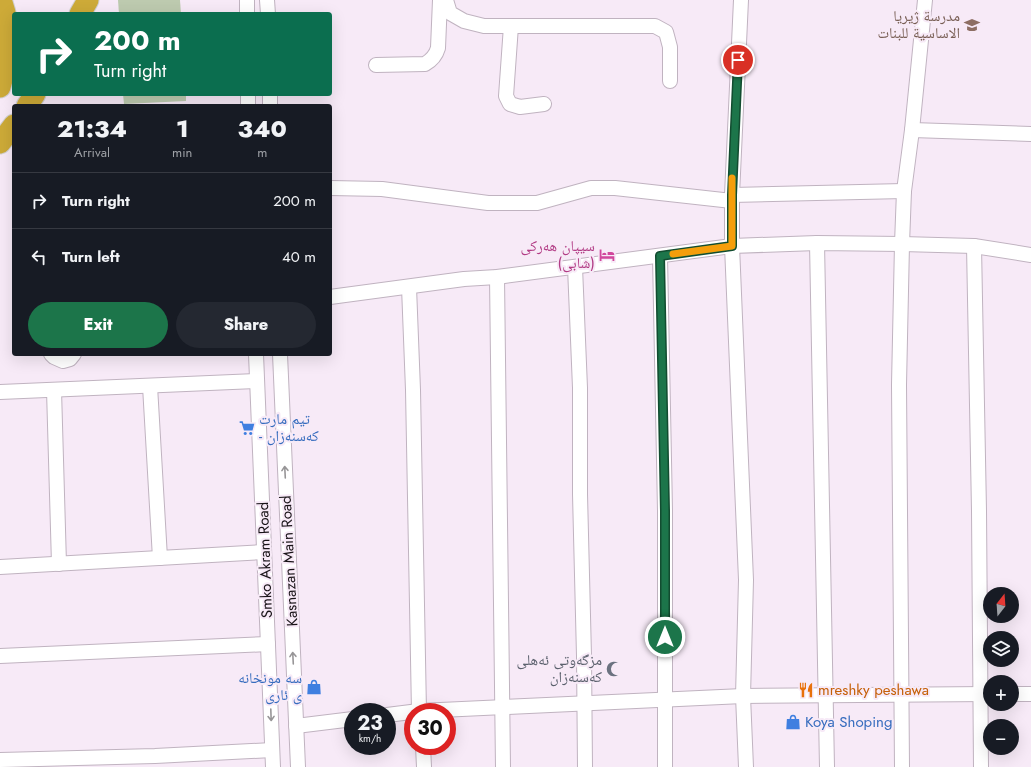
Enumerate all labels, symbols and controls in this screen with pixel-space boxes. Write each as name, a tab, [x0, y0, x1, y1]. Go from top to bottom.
place label: مدرسة ژيريا الاساسية للبنات	[877, 5, 960, 44]
school or university icon: مدرسة ژيريا الاساسية للبنات	[963, 16, 981, 34]
text: 200 m	[94, 20, 181, 61]
icon: right	[28, 28, 80, 80]
pin	[721, 43, 755, 77]
icon: arrive	[727, 49, 749, 71]
text: Turn right	[94, 58, 166, 84]
text: 21:34	[57, 111, 127, 146]
text: 1	[176, 111, 189, 146]
text: 340	[238, 111, 287, 146]
text: Arrival	[74, 143, 110, 162]
text: min	[172, 143, 192, 162]
text: m	[257, 143, 267, 162]
icon: right	[28, 190, 50, 212]
text: Turn right	[62, 190, 130, 212]
text: 200 m	[273, 190, 316, 212]
place label: سیپان هەرکی (شابی)	[521, 235, 595, 274]
icon: left	[28, 246, 50, 268]
text: Turn left	[62, 246, 120, 268]
text: 40 m	[282, 246, 316, 268]
hotel icon: سیپان هەرکی (شابی)	[598, 246, 616, 264]
button: Exit	[28, 302, 168, 348]
button: Share	[176, 302, 316, 348]
place label: تیم مارت - کەسنەزان	[259, 408, 319, 447]
supermarket icon: تیم مارت - کەسنەزان	[238, 419, 256, 437]
one-way arrow	[281, 466, 289, 479]
street label: Kasnazan Main Road	[275, 495, 303, 627]
street label: Smko Akram Road	[252, 501, 278, 619]
north arrow	[983, 587, 1019, 623]
map controls	[983, 587, 1019, 755]
position arrow	[644, 616, 686, 658]
button: layers	[983, 631, 1019, 667]
place label: مزگەوتی ئەهلی کەسنەزان	[517, 649, 602, 688]
one-way arrow	[289, 652, 297, 665]
mosque icon: مزگەوتی ئەهلی کەسنەزان	[605, 660, 623, 678]
place label: سه مونخانه ی ئاری	[238, 667, 302, 706]
button: +	[983, 675, 1019, 711]
shop icon: سه مونخانه ی ئاری	[305, 678, 323, 696]
place label: mreshky peshawa	[818, 679, 929, 701]
restaurant icon: mreshky peshawa	[797, 681, 815, 699]
speed limit sign: 30	[404, 703, 456, 755]
one-way arrow	[267, 708, 275, 721]
text: 23	[357, 709, 383, 738]
place label: Koya Shoping	[805, 711, 892, 733]
shop icon: Koya Shoping	[784, 713, 802, 731]
button: −	[983, 719, 1019, 755]
text: km/h	[359, 731, 381, 746]

